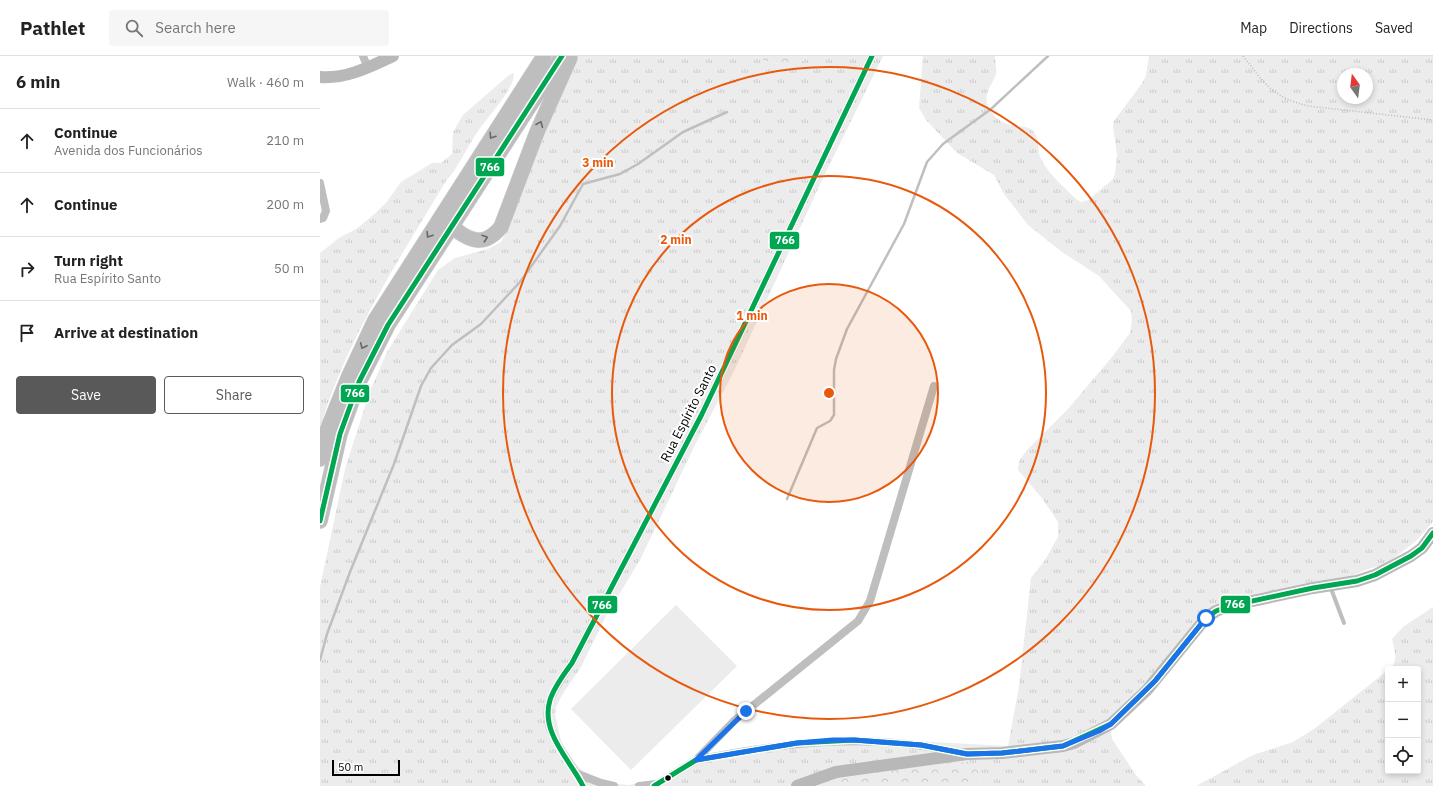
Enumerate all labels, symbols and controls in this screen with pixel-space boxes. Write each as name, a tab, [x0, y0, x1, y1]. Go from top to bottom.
search box	[109, 10, 389, 46]
text: Pathlet	[20, 16, 85, 40]
icon: search	[123, 17, 145, 39]
text: Search here	[155, 18, 236, 37]
text: Map	[1240, 19, 1267, 37]
text: Directions	[1289, 19, 1353, 37]
text: Saved	[1375, 19, 1413, 37]
north arrow	[1337, 68, 1373, 104]
text: 6 min	[16, 71, 60, 93]
text: Walk · 460 m	[227, 74, 304, 91]
one-way arrow	[535, 121, 543, 129]
text: Continue	[54, 123, 118, 142]
icon: ahead	[16, 130, 38, 152]
text: 210 m	[266, 132, 304, 149]
one-way arrow	[490, 132, 497, 139]
text: Avenida dos Funcionários	[54, 142, 203, 159]
text: 3 min	[582, 155, 614, 170]
line badge: 766	[475, 157, 505, 177]
text: 766	[480, 160, 500, 174]
icon: ahead	[16, 194, 38, 216]
text: Continue	[54, 195, 118, 214]
text: 200 m	[266, 196, 304, 213]
one-way arrow	[427, 230, 434, 237]
line badge: 766	[769, 231, 800, 250]
text: 2 min	[660, 232, 692, 247]
text: 766	[775, 233, 795, 247]
one-way arrow	[482, 234, 489, 243]
text: Turn right	[54, 251, 123, 270]
icon: right	[16, 258, 38, 280]
text: 50 m	[274, 260, 304, 277]
text: Rua Espírito Santo	[54, 270, 161, 287]
text: 1 min	[736, 308, 768, 323]
icon: arrive	[16, 322, 38, 344]
text: Arrive at destination	[54, 323, 198, 342]
one-way arrow	[360, 342, 368, 349]
street label: Rua Espírito Santo	[657, 362, 720, 465]
button: Save	[16, 376, 156, 414]
button: Share	[164, 376, 304, 414]
line badge: 766	[340, 384, 370, 403]
text: 766	[345, 386, 365, 400]
centre of rings	[822, 386, 836, 400]
line badge: 766	[587, 595, 618, 614]
line badge: 766	[1220, 595, 1251, 614]
text: 766	[1225, 597, 1245, 611]
text: 766	[592, 598, 612, 612]
route start	[1197, 609, 1215, 627]
map controls	[1385, 666, 1421, 774]
button: +	[1385, 666, 1421, 702]
route end	[737, 702, 755, 720]
button: −	[1385, 702, 1421, 738]
button: locate	[1385, 738, 1421, 774]
scale bar	[332, 758, 400, 777]
text: 50 m	[338, 760, 363, 774]
unlabelled marker	[663, 773, 673, 783]

